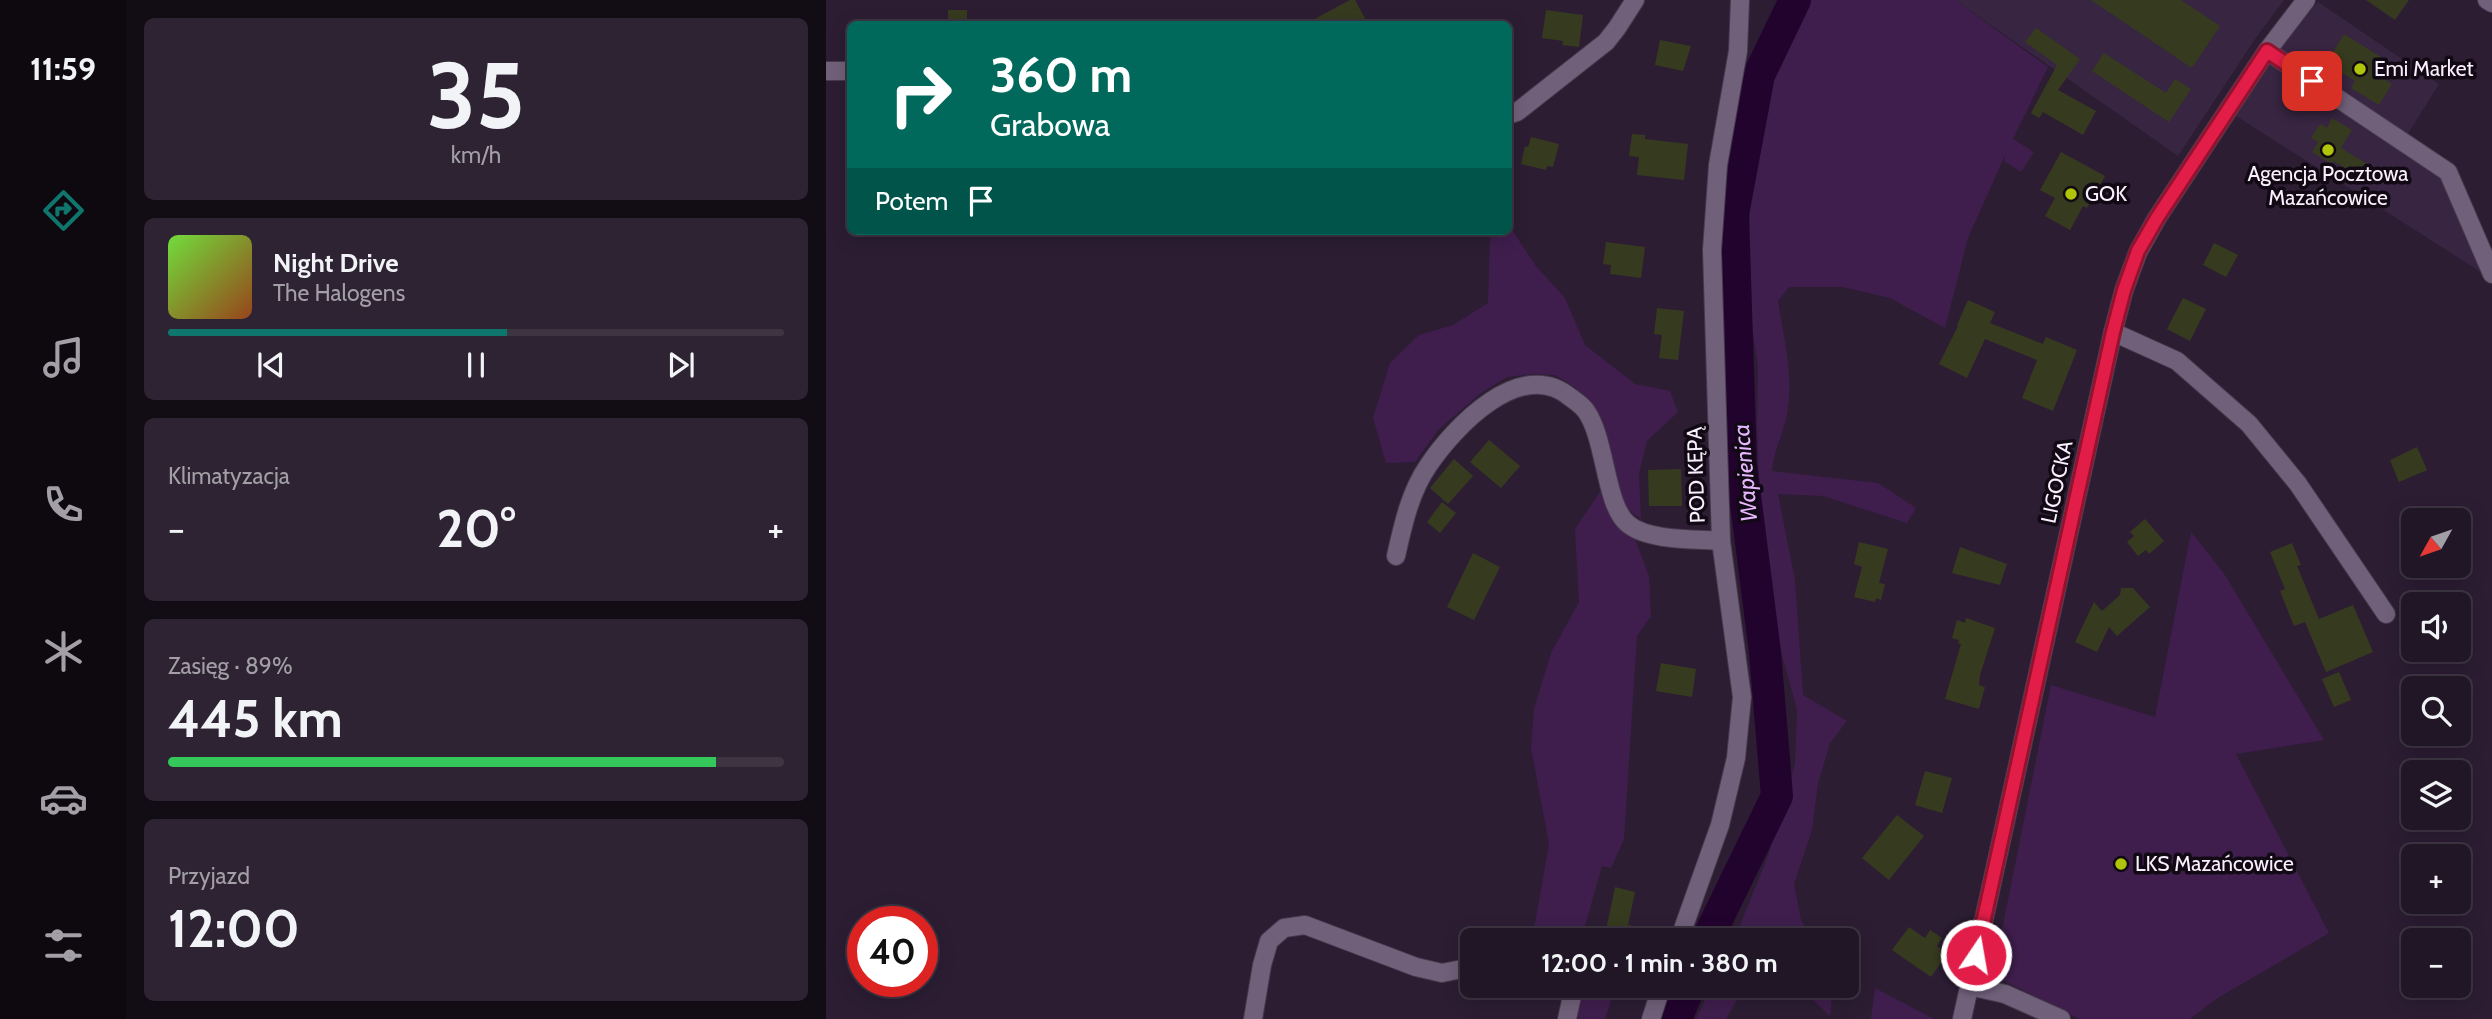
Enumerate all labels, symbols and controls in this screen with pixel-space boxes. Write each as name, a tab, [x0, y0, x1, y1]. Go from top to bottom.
text: 35	[427, 40, 525, 151]
text: 360 m	[990, 45, 1132, 104]
text: 11:59	[30, 49, 96, 88]
icon: right	[875, 49, 966, 140]
pin	[2282, 51, 2342, 111]
place label: Emi Market	[2374, 56, 2473, 81]
marker: Emi Market	[2352, 61, 2368, 77]
icon: arrive	[2293, 62, 2331, 100]
text: Grabowa	[990, 105, 1110, 144]
text: km/h	[451, 141, 501, 169]
marker: Agencja Pocztowa Mazańcowice	[2320, 142, 2336, 158]
place label: Agencja Pocztowa Mazańcowice	[2248, 161, 2408, 210]
place label: GOK	[2085, 181, 2127, 206]
icon: arrive	[962, 182, 1000, 220]
text: Potem	[875, 185, 948, 217]
icon: directions	[39, 186, 88, 235]
marker: GOK	[2063, 186, 2079, 202]
text: Night Drive	[273, 247, 399, 279]
text: The Halogens	[273, 279, 405, 307]
icon: music	[39, 333, 88, 382]
icon: previous	[252, 346, 290, 384]
icon: pause	[457, 346, 495, 384]
icon: next	[662, 346, 700, 384]
water label: Wapienica	[1727, 423, 1763, 523]
street label: POD KĘPĄ	[1681, 425, 1710, 524]
street label: LIGOCKA	[2036, 438, 2077, 526]
text: Klimatyzacja	[168, 462, 290, 490]
icon: phone	[39, 480, 88, 529]
text: 20°	[436, 497, 516, 560]
text: −	[168, 505, 185, 552]
text: +	[767, 505, 784, 552]
north arrow	[2401, 508, 2471, 578]
map controls	[2401, 508, 2471, 998]
button: sound	[2401, 592, 2471, 662]
icon: climate	[39, 627, 88, 676]
text: Zasięg · 89%	[168, 652, 293, 680]
button: search	[2401, 676, 2471, 746]
text: 445 km	[168, 687, 343, 750]
button: layers	[2401, 760, 2471, 830]
icon: car	[39, 774, 88, 823]
button: +	[2401, 844, 2471, 914]
place label: LKS Mazańcowice	[2135, 851, 2294, 876]
marker: LKS Mazańcowice	[2113, 856, 2129, 872]
text: Przyjazd	[168, 862, 250, 890]
text: 12:00	[168, 897, 300, 960]
speed limit sign: 40	[847, 906, 938, 997]
position arrow	[1939, 918, 2013, 992]
icon: filters	[39, 921, 88, 970]
button: −	[2401, 928, 2471, 998]
text: 12:00 · 1 min · 380 m	[1541, 947, 1778, 979]

